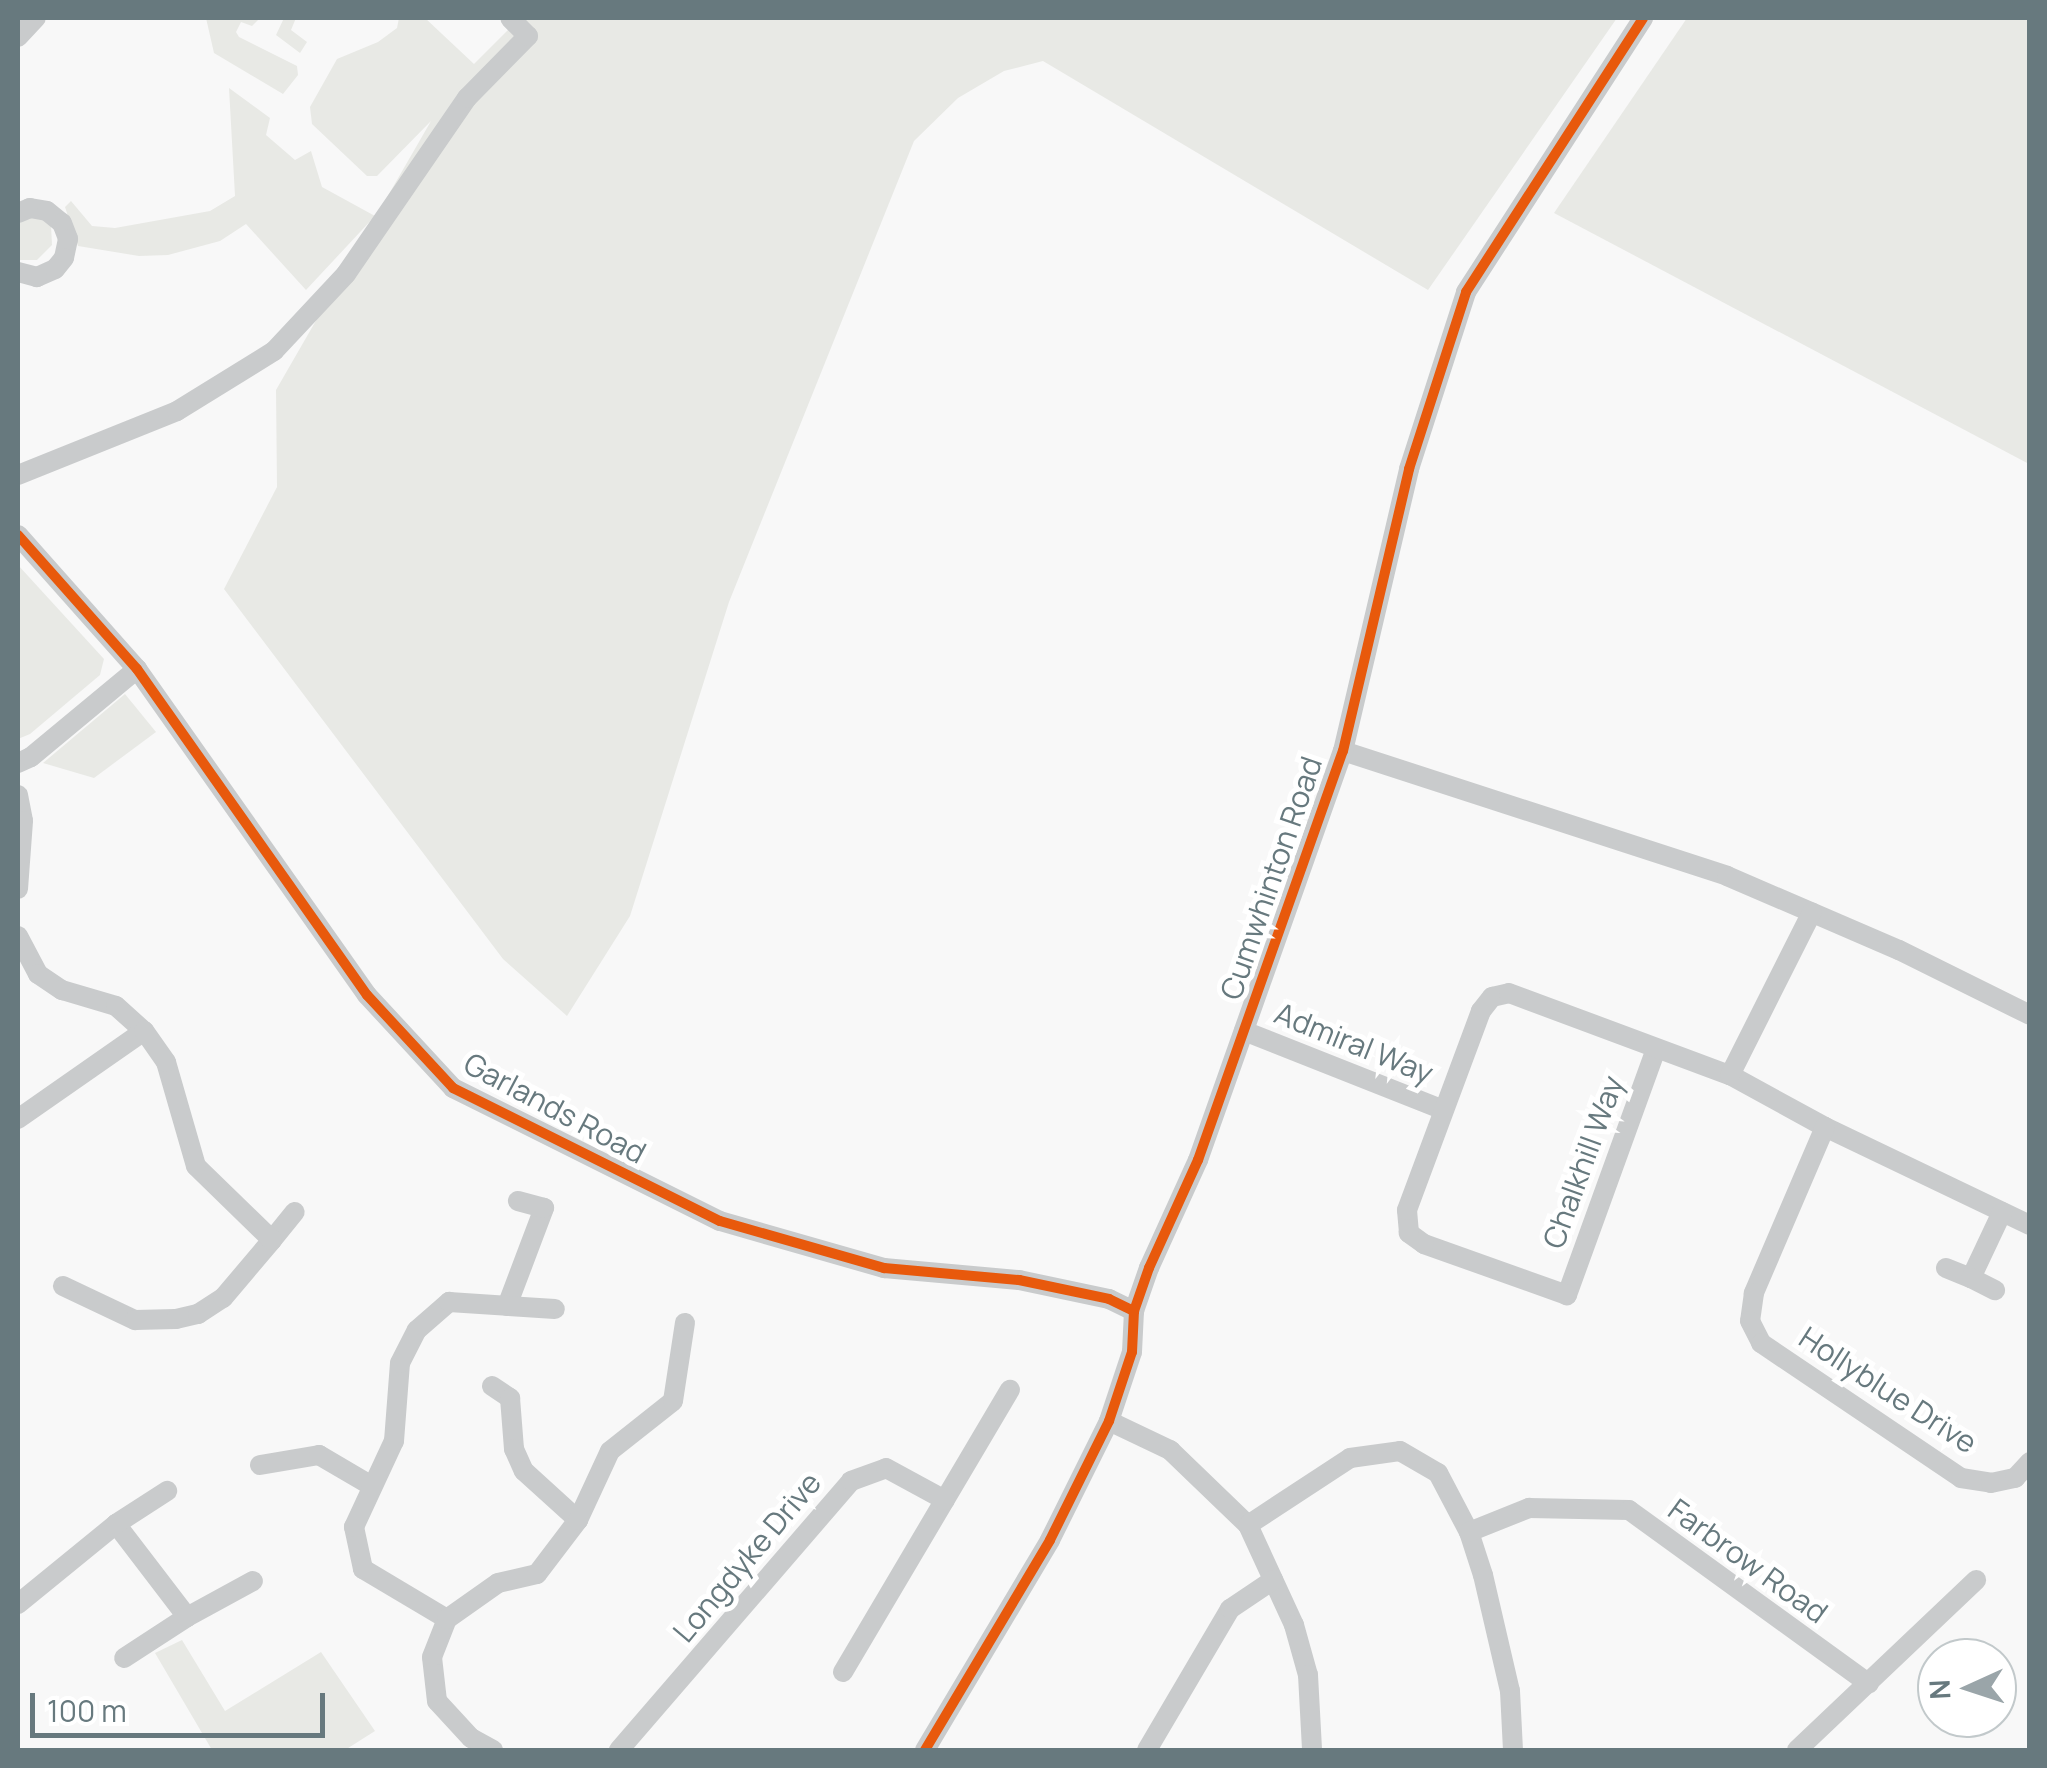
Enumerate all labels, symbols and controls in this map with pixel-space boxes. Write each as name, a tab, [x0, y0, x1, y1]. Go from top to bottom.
street label: Cumwhinton Road	[1213, 752, 1329, 1004]
street label: Admiral Way	[1270, 995, 1438, 1091]
street label: Garlands Road	[458, 1045, 652, 1171]
street label: Chalkhill Way	[1535, 1071, 1631, 1253]
street label: Hollyblue Drive	[1792, 1319, 1984, 1461]
street label: Longdyke Drive	[666, 1465, 828, 1649]
street label: Farbrow Road	[1662, 1491, 1834, 1631]
north arrow	[1917, 1638, 2017, 1738]
scale bar	[35, 1673, 330, 1735]
text: N	[1920, 1678, 1959, 1701]
text: 100 m	[47, 1690, 127, 1731]

